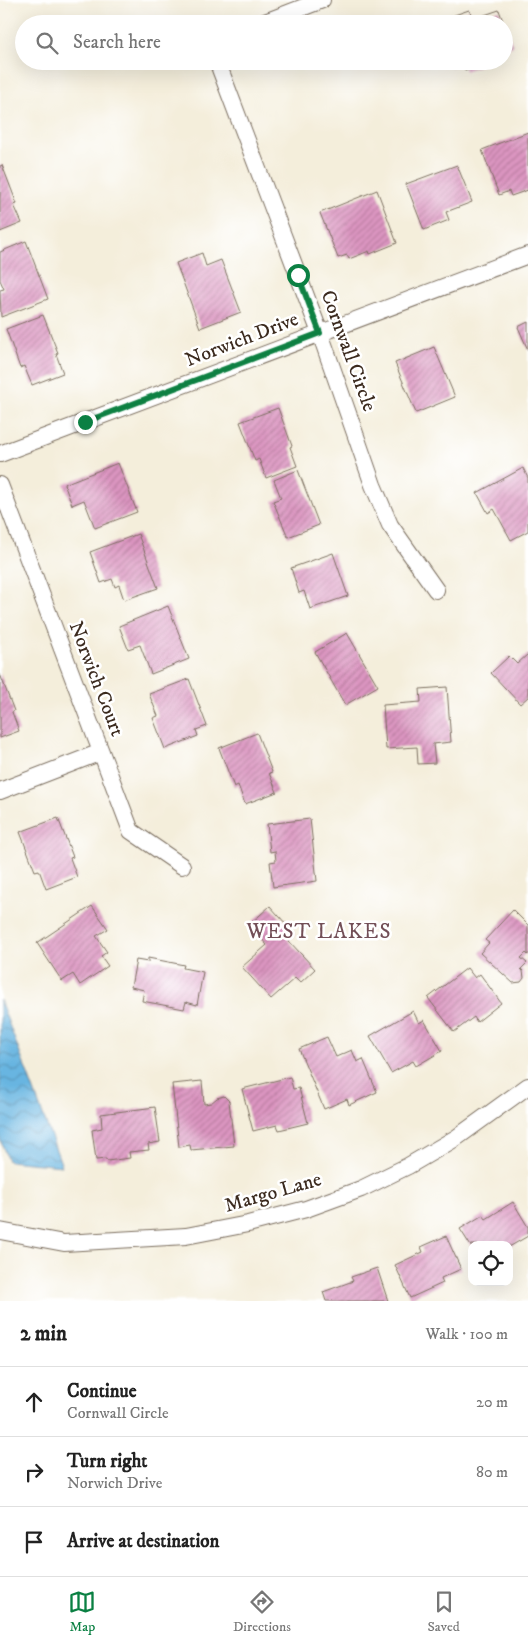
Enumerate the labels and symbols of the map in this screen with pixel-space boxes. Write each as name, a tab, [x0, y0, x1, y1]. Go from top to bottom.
route start	[287, 264, 310, 287]
street label: Cornwall Circle	[315, 287, 381, 415]
street label: Norwich Drive	[182, 307, 302, 373]
route end	[74, 411, 97, 434]
street label: Norwich Court	[63, 618, 129, 740]
district label: WEST LAKES	[246, 919, 392, 945]
street label: Margo Lane	[222, 1167, 324, 1219]

